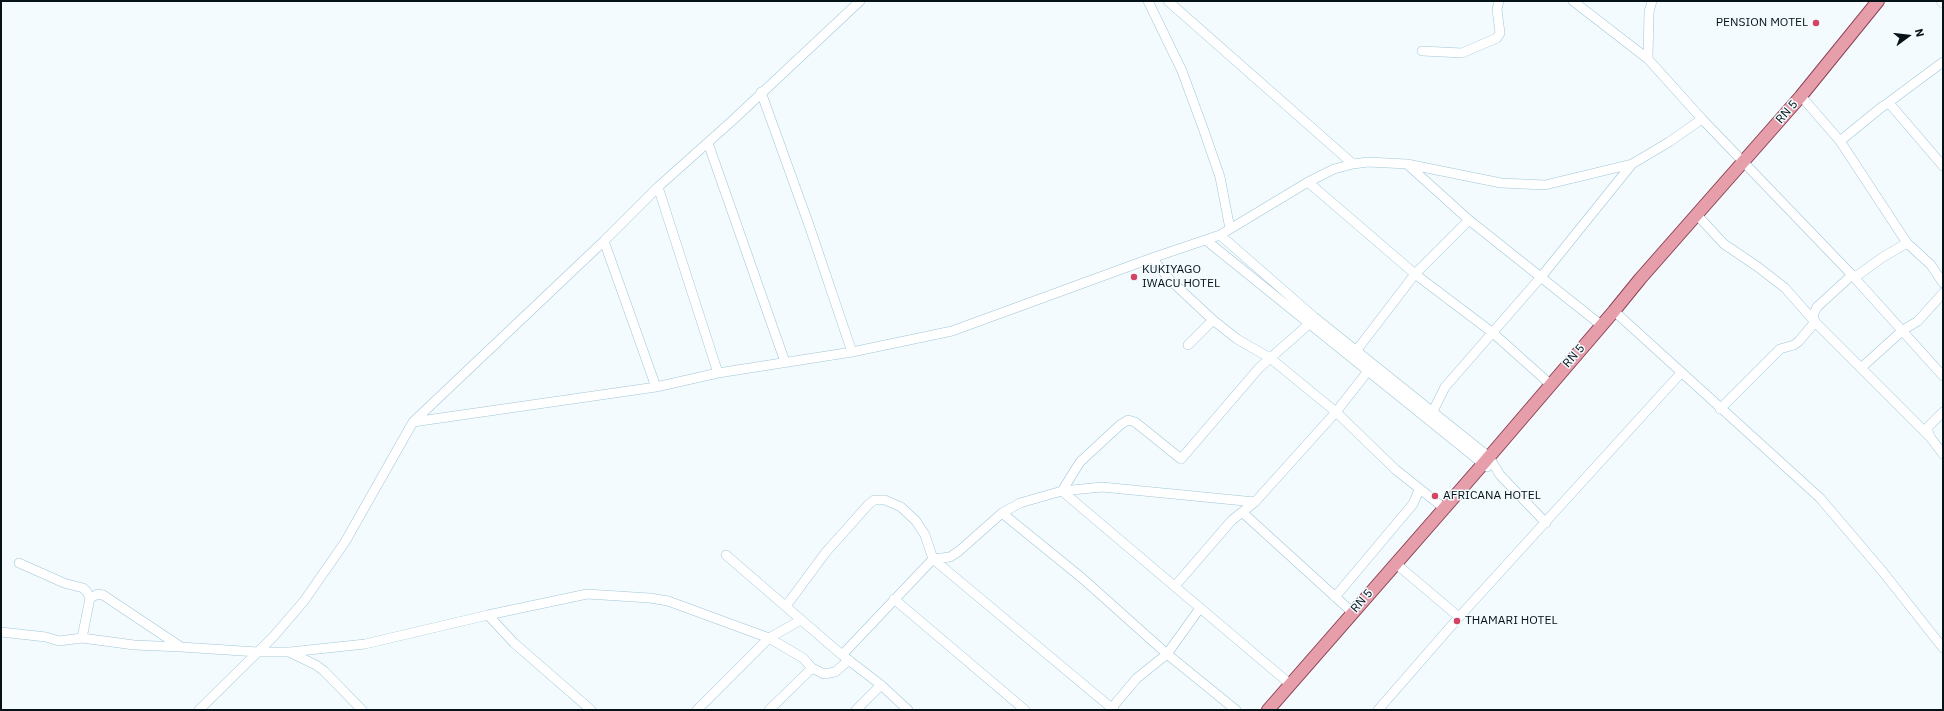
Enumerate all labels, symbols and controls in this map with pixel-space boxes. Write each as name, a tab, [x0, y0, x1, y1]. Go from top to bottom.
place label: PENSION MOTEL	[1716, 16, 1808, 30]
north arrow	[1888, 16, 1928, 56]
marker: PENSION MOTEL	[1811, 18, 1821, 28]
text: N	[1912, 27, 1927, 39]
street label: RN 5	[1773, 97, 1801, 127]
place label: KUKIYAGO IWACU HOTEL	[1142, 263, 1220, 291]
marker: KUKIYAGO IWACU HOTEL	[1129, 272, 1139, 282]
street label: RN 5	[1560, 341, 1588, 371]
place label: AFRICANA HOTEL	[1443, 489, 1541, 503]
marker: AFRICANA HOTEL	[1430, 491, 1440, 501]
street label: RN 5	[1348, 586, 1376, 616]
place label: THAMARI HOTEL	[1465, 614, 1557, 628]
marker: THAMARI HOTEL	[1452, 616, 1462, 626]

